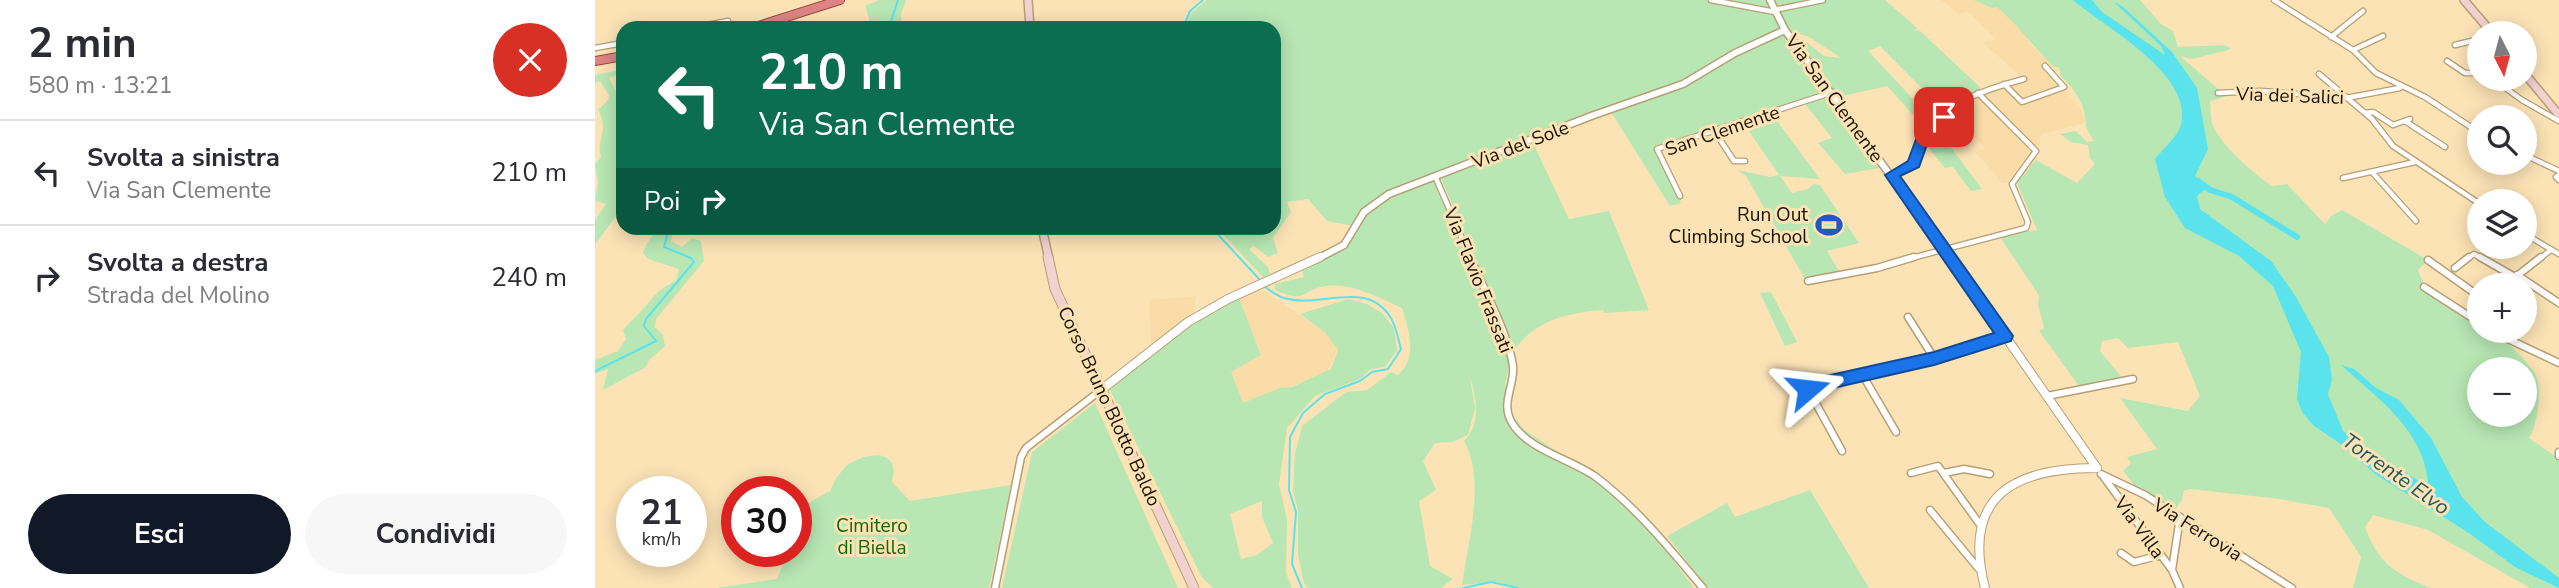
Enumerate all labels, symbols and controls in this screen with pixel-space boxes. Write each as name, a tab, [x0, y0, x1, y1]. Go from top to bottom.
text: 2 min	[28, 15, 137, 72]
north arrow	[2467, 21, 2537, 91]
map controls	[2467, 21, 2537, 427]
button: close	[493, 23, 567, 97]
street label: Via San Clemente	[1778, 29, 1889, 168]
text: 210 m	[759, 39, 903, 106]
icon: left	[644, 49, 735, 140]
text: 580 m · 13:21	[28, 70, 173, 101]
street label: Via dei Salici	[2235, 81, 2344, 111]
pin	[1914, 87, 1974, 147]
icon: arrive	[1925, 98, 1963, 136]
street label: San Clemente	[1662, 99, 1783, 163]
text: Via San Clemente	[759, 103, 1015, 146]
button: search	[2467, 105, 2537, 175]
street label: Via del Sole	[1467, 115, 1573, 176]
text: Svolta a sinistra	[87, 140, 280, 175]
icon: left	[28, 154, 66, 192]
text: 210 m	[491, 155, 567, 190]
text: Via San Clemente	[87, 175, 271, 206]
icon: right	[694, 182, 732, 220]
text: Poi	[644, 184, 680, 219]
button: layers	[2467, 189, 2537, 259]
place label: Run Out Climbing School	[1669, 202, 1808, 250]
street label: Via Flavio Frassati	[1437, 203, 1519, 357]
sports icon: Run Out Climbing School	[1814, 210, 1844, 240]
text: Svolta a destra	[87, 245, 269, 280]
icon: right	[28, 259, 66, 297]
text: 240 m	[491, 260, 567, 295]
button: +	[2467, 273, 2537, 343]
text: Strada del Molino	[87, 280, 270, 311]
street label: Corso Bruno Blotto Baldo	[1051, 302, 1167, 511]
position arrow	[1771, 352, 1845, 426]
button: −	[2467, 357, 2537, 427]
water label: Torrente Elvo	[2337, 427, 2455, 521]
speed limit sign: 30	[721, 476, 812, 567]
text: 21	[640, 489, 683, 536]
street label: Via Villa	[2107, 490, 2171, 564]
street label: Via Ferrovia	[2147, 492, 2247, 568]
button: Esci	[28, 494, 291, 574]
button: Condividi	[305, 494, 567, 574]
park label: Cimitero di Biella	[836, 513, 908, 561]
text: km/h	[642, 527, 681, 551]

